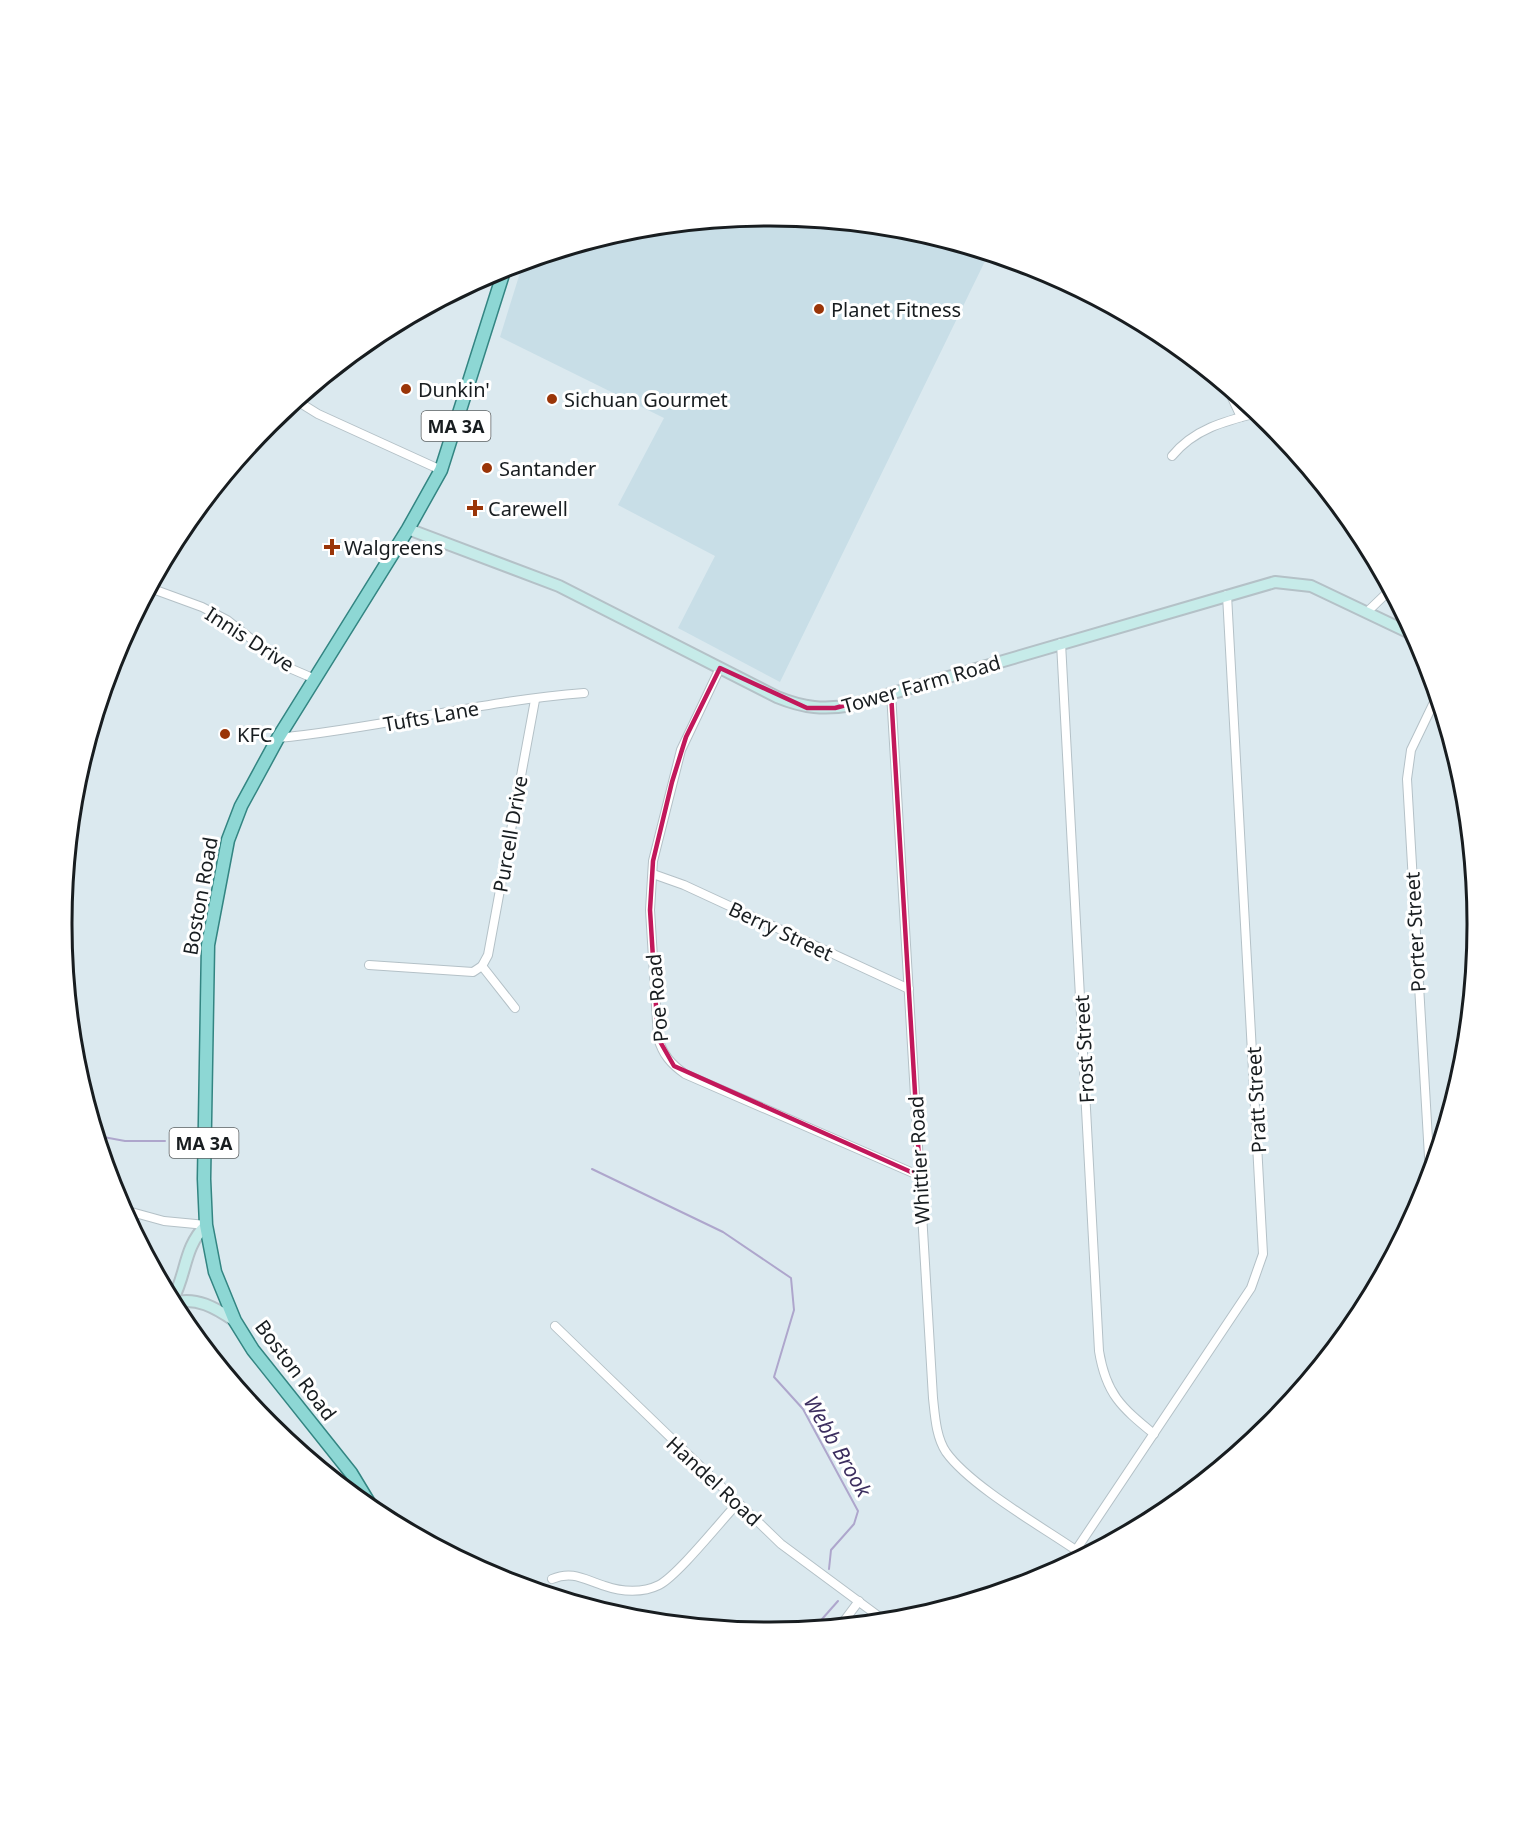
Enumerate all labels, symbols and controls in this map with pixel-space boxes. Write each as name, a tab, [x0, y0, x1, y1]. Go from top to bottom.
place label: Planet Fitness	[831, 296, 961, 323]
marker: Planet Fitness	[812, 302, 826, 316]
place label: Dunkin'	[418, 376, 490, 403]
marker: Dunkin'	[399, 382, 413, 396]
place label: Sichuan Gourmet	[564, 386, 728, 413]
marker: Sichuan Gourmet	[545, 392, 559, 406]
road number: MA 3A	[422, 411, 490, 441]
place label: Santander	[499, 455, 596, 482]
marker: Santander	[480, 461, 494, 475]
place label: Carewell	[488, 495, 568, 522]
marker: Carewell	[466, 499, 484, 517]
place label: Walgreens	[344, 534, 443, 561]
marker: Walgreens	[325, 540, 339, 554]
street label: Innis Drive	[200, 600, 300, 678]
street label: Tower Farm Road	[839, 648, 1003, 720]
street label: Tufts Lane	[381, 694, 481, 738]
place label: KFC	[237, 721, 273, 748]
marker: KFC	[218, 727, 232, 741]
street label: Purcell Drive	[486, 773, 534, 895]
street label: Boston Road	[176, 835, 224, 957]
street label: Porter Street	[1398, 871, 1432, 993]
street label: Berry Street	[725, 895, 837, 967]
street label: Poe Road	[640, 953, 674, 1043]
street label: Frost Street	[1068, 994, 1100, 1104]
street label: Pratt Street	[1240, 1046, 1272, 1154]
street label: Whittier Road	[902, 1095, 936, 1225]
road number: MA 3A	[170, 1128, 238, 1158]
street label: Boston Road	[249, 1314, 343, 1426]
water label: Webb Brook	[798, 1390, 879, 1503]
street label: Handel Road	[661, 1430, 767, 1532]

